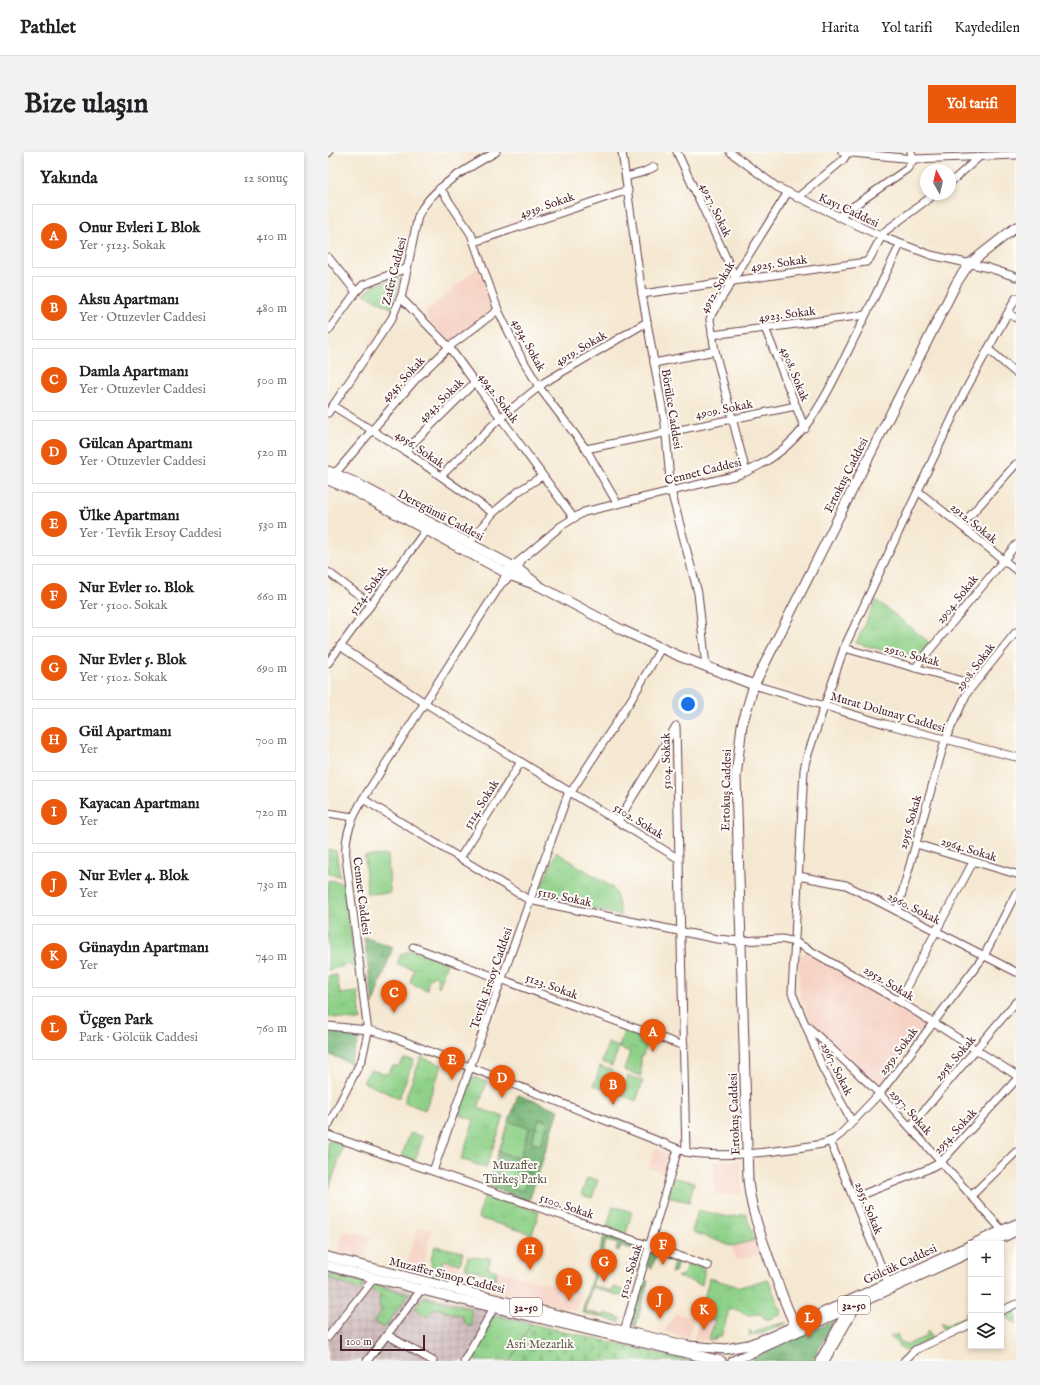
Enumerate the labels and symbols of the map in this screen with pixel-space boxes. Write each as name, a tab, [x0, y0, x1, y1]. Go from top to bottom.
north arrow	[920, 164, 956, 200]
street label: 4927. Sokak	[696, 181, 735, 240]
street label: 4939. Sokak	[518, 189, 577, 222]
street label: Kayı Caddesi	[816, 190, 881, 231]
street label: Zafer Caddesi	[379, 235, 410, 307]
street label: 4925. Sokak	[750, 252, 809, 275]
street label: 4912. Sokak	[697, 258, 738, 316]
street label: 4923. Sokak	[758, 304, 817, 325]
street label: 4934. Sokak	[508, 316, 549, 375]
street label: 4919. Sokak	[553, 328, 610, 369]
street label: 4908. Sokak	[777, 345, 812, 404]
street label: 4945. Sokak	[378, 353, 429, 405]
street label: Börülce Caddesi	[658, 368, 685, 450]
street label: 4942. Sokak	[475, 370, 522, 427]
street label: 4943. Sokak	[416, 375, 468, 426]
street label: 4909. Sokak	[694, 396, 755, 422]
street label: 4956. Sokak	[392, 427, 448, 472]
street label: Ertokuş Caddesi	[821, 435, 872, 515]
street label: Cennet Caddesi	[663, 455, 743, 488]
street label: Deregümü Caddesi	[395, 486, 486, 544]
street label: 2912. Sokak	[947, 500, 1001, 547]
street label: 5124. Sokak	[346, 563, 391, 618]
street label: 2904. Sokak	[933, 571, 982, 627]
street label: 2908. Sokak	[952, 639, 999, 695]
street label: 2910. Sokak	[882, 641, 942, 670]
street label: Murat Dolunay Caddesi	[829, 689, 947, 736]
your location	[678, 694, 698, 714]
street label: 5104. Sokak	[658, 732, 674, 789]
street label: Ertokuş Caddesi	[718, 749, 735, 831]
street label: 5114. Sokak	[460, 776, 503, 832]
street label: 2956. Sokak	[896, 793, 926, 851]
street label: 5102. Sokak	[611, 800, 667, 843]
street label: 2964. Sokak	[939, 834, 999, 865]
street label: Cennet Caddesi	[349, 856, 374, 936]
street label: 5119. Sokak	[537, 885, 594, 911]
street label: 2960. Sokak	[885, 889, 943, 928]
street label: Tevfik Ersoy Caddesi	[467, 925, 516, 1031]
street label: 2952. Sokak	[861, 962, 917, 1005]
street label: 5123. Sokak	[524, 970, 581, 1003]
pin: C	[381, 980, 407, 1013]
pin: A	[640, 1019, 666, 1052]
street label: 2959. Sokak	[875, 1024, 922, 1078]
street label: 2958. Sokak	[931, 1032, 980, 1084]
street label: 2967. Sokak	[817, 1040, 856, 1099]
pin: E	[439, 1047, 465, 1080]
pin: D	[489, 1065, 515, 1098]
pin: B	[600, 1072, 626, 1105]
street label: Ertokuş Caddesi	[726, 1073, 743, 1155]
street label: 2957. Sokak	[886, 1086, 936, 1139]
street label: 2954. Sokak	[930, 1105, 981, 1157]
park label: Muzaffer Türkeş Parkı	[483, 1158, 547, 1187]
street label: 2955. Sokak	[851, 1180, 886, 1237]
street label: 5100. Sokak	[538, 1190, 596, 1223]
pin: F	[650, 1232, 676, 1265]
pin: H	[517, 1237, 543, 1270]
street label: Gölcük Caddesi	[861, 1241, 939, 1288]
street label: 5102. Sokak	[615, 1242, 646, 1300]
pin: G	[591, 1249, 617, 1282]
street label: Muzaffer Sinop Caddesi	[387, 1254, 506, 1298]
pin: I	[556, 1268, 582, 1301]
pin: J	[647, 1286, 673, 1319]
road number: 32-50	[838, 1296, 870, 1314]
pin: K	[691, 1297, 717, 1330]
road number: 32-50	[510, 1298, 542, 1316]
pin: L	[796, 1305, 822, 1338]
scale bar	[340, 1333, 425, 1352]
park label: Asri Mezarlık	[505, 1337, 574, 1352]

